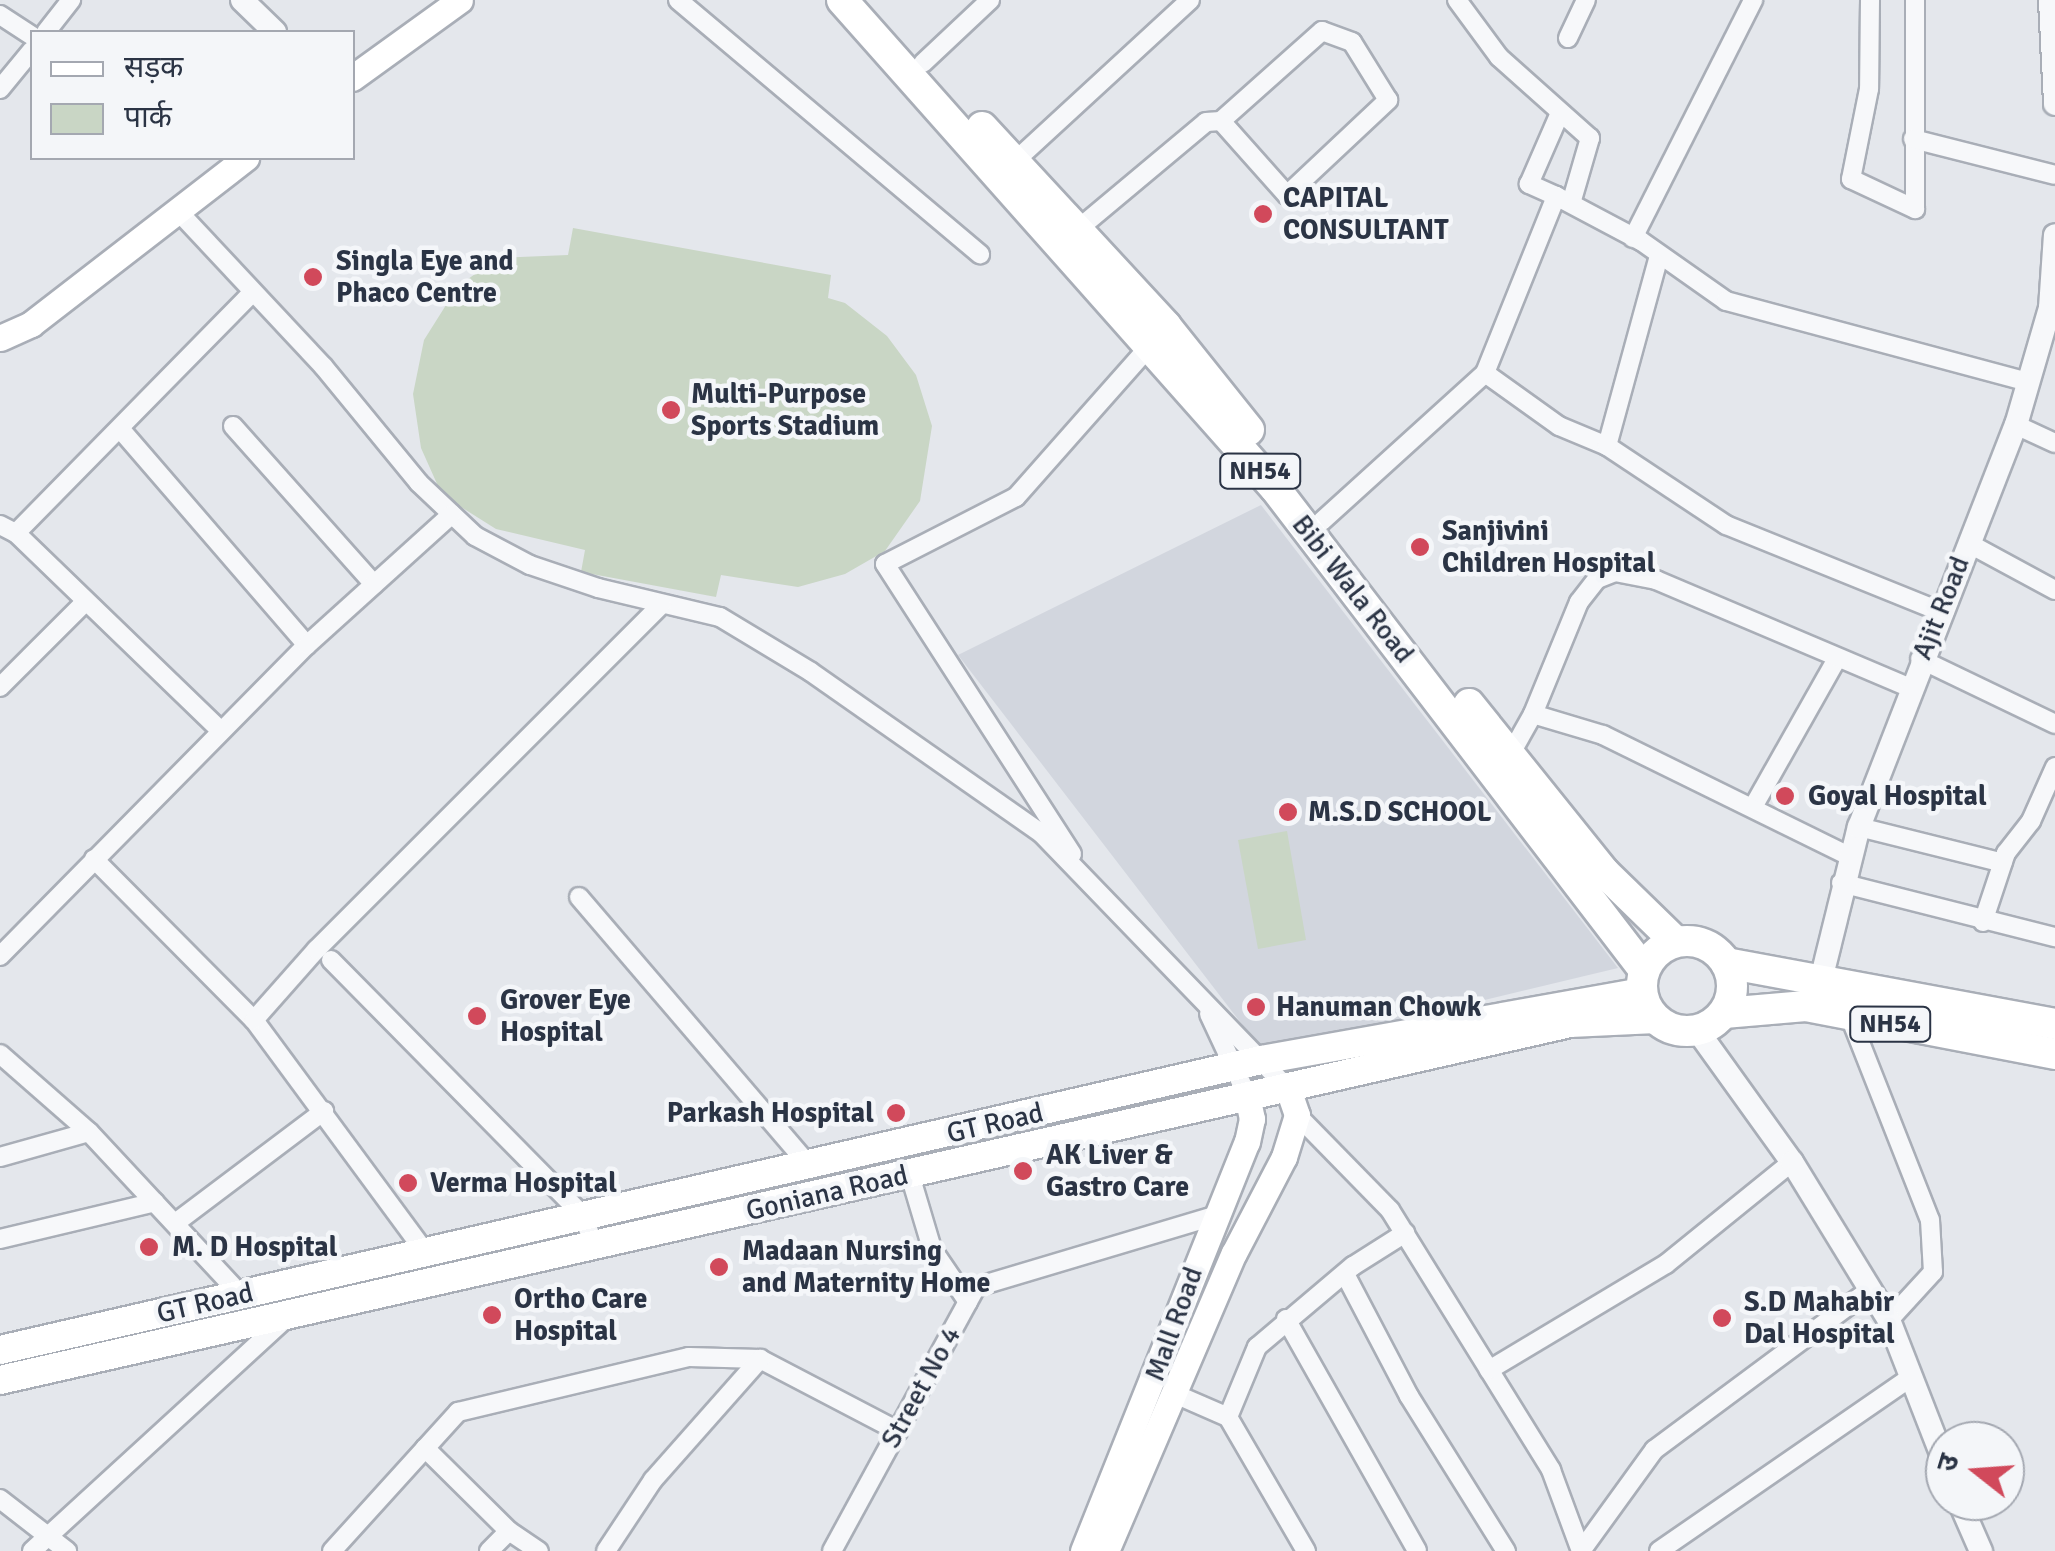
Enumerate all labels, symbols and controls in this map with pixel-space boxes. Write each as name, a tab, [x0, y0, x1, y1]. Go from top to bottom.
legend	[30, 30, 355, 160]
text: सड़क	[124, 49, 183, 86]
text: पार्क	[124, 99, 172, 136]
place label: CAPITAL CONSULTANT	[1283, 181, 1448, 247]
marker: CAPITAL CONSULTANT	[1252, 203, 1274, 225]
place label: Singla Eye and Phaco Centre	[336, 244, 514, 310]
marker: Singla Eye and Phaco Centre	[300, 264, 326, 290]
place label: Multi-Purpose Sports Stadium	[691, 377, 879, 443]
marker: Multi-Purpose Sports Stadium	[660, 399, 682, 421]
road number: NH54	[1218, 451, 1302, 491]
street label: Bibi Wala Road	[1285, 508, 1421, 670]
place label: Sanjivini Children Hospital	[1442, 514, 1655, 580]
marker: Sanjivini Children Hospital	[1407, 534, 1433, 560]
street label: Ajit Road	[1905, 552, 1977, 664]
place label: Goyal Hospital	[1808, 779, 1987, 813]
marker: Goyal Hospital	[1772, 783, 1798, 809]
place label: M.S.D SCHOOL	[1308, 795, 1491, 829]
marker: M.S.D SCHOOL	[1277, 801, 1299, 823]
place label: Grover Eye Hospital	[500, 983, 631, 1049]
place label: Hanuman Chowk	[1276, 990, 1481, 1024]
marker: Hanuman Chowk	[1245, 996, 1267, 1018]
marker: Grover Eye Hospital	[464, 1003, 490, 1029]
road number: NH54	[1848, 1004, 1932, 1044]
place label: Parkash Hospital	[667, 1096, 874, 1130]
street label: GT Road	[944, 1096, 1046, 1150]
marker: Parkash Hospital	[883, 1100, 909, 1126]
place label: AK Liver & Gastro Care	[1046, 1138, 1189, 1204]
street label: Goniana Road	[743, 1158, 911, 1228]
marker: AK Liver & Gastro Care	[1010, 1158, 1036, 1184]
place label: Verma Hospital	[430, 1166, 617, 1200]
marker: Verma Hospital	[395, 1170, 421, 1196]
place label: M. D Hospital	[172, 1230, 337, 1264]
marker: M. D Hospital	[136, 1234, 162, 1260]
place label: Madaan Nursing and Maternity Home	[742, 1234, 990, 1300]
marker: Madaan Nursing and Maternity Home	[706, 1254, 732, 1280]
street label: Mall Road	[1138, 1262, 1210, 1386]
street label: GT Road	[154, 1276, 256, 1330]
place label: Ortho Care Hospital	[514, 1282, 647, 1348]
place label: S.D Mahabir Dal Hospital	[1744, 1285, 1895, 1351]
marker: Ortho Care Hospital	[479, 1302, 505, 1328]
marker: S.D Mahabir Dal Hospital	[1709, 1305, 1735, 1331]
street label: Street No 4	[874, 1320, 968, 1454]
north arrow	[1925, 1421, 2025, 1521]
text: उ	[1930, 1450, 1967, 1476]

